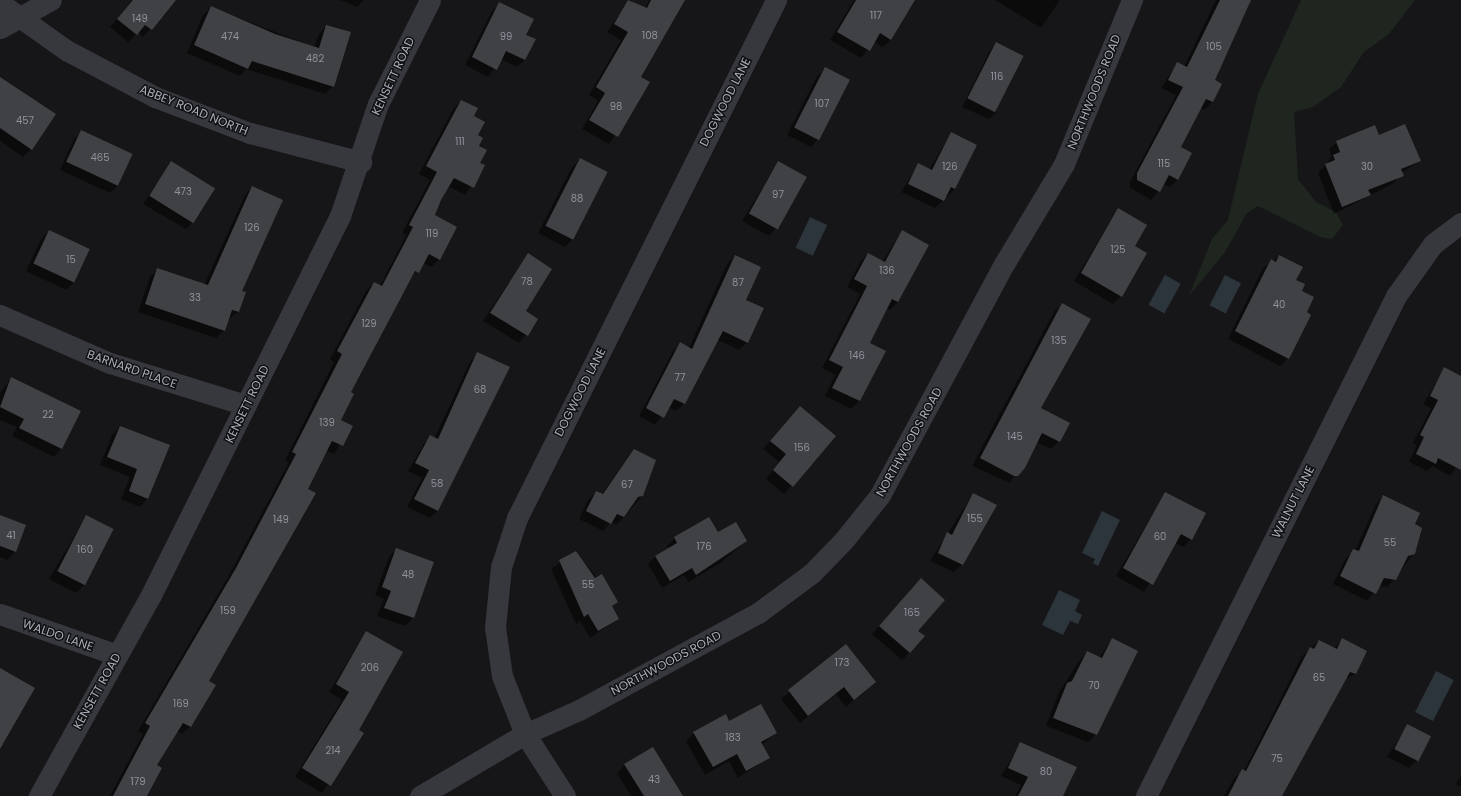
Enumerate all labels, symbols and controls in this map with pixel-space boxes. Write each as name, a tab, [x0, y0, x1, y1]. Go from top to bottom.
house number: 117	[870, 10, 882, 22]
house number: 149	[132, 13, 148, 25]
house number: 108	[642, 30, 658, 42]
house number: 474	[221, 31, 239, 43]
house number: 99	[500, 31, 512, 43]
street label: NORTHWOODS ROAD	[1064, 32, 1124, 152]
street label: KENSETT ROAD	[369, 35, 417, 117]
house number: 105	[1206, 41, 1222, 53]
house number: 482	[306, 53, 324, 65]
street label: DOGWOOD LANE	[696, 55, 754, 149]
house number: 116	[991, 71, 1003, 83]
street label: ABBEY ROAD NORTH	[138, 82, 250, 138]
house number: 107	[815, 98, 829, 110]
house number: 98	[610, 101, 622, 113]
house number: 457	[16, 115, 34, 127]
house number: 111	[455, 136, 465, 148]
house number: 465	[91, 152, 109, 164]
house number: 115	[1158, 158, 1170, 170]
house number: 126	[942, 161, 958, 173]
house number: 30	[1361, 161, 1373, 173]
house number: 473	[174, 186, 192, 198]
house number: 97	[772, 189, 784, 201]
house number: 88	[571, 193, 583, 205]
house number: 126	[244, 222, 260, 234]
house number: 119	[426, 228, 438, 240]
house number: 125	[1110, 244, 1126, 256]
house number: 15	[66, 254, 76, 266]
house number: 136	[879, 265, 895, 277]
house number: 78	[521, 276, 533, 288]
house number: 87	[732, 277, 744, 289]
house number: 33	[189, 292, 201, 304]
house number: 40	[1273, 299, 1285, 311]
house number: 129	[361, 318, 377, 330]
house number: 135	[1051, 335, 1067, 347]
street label: DOGWOOD LANE	[551, 345, 609, 439]
street label: BARNARD PLACE	[85, 347, 179, 391]
house number: 146	[849, 350, 865, 362]
street label: KENSETT ROAD	[222, 363, 272, 445]
house number: 77	[675, 372, 685, 384]
house number: 68	[474, 384, 486, 396]
street label: NORTHWOODS ROAD	[873, 385, 945, 499]
house number: 22	[42, 409, 54, 421]
house number: 139	[319, 417, 335, 429]
house number: 145	[1007, 431, 1023, 443]
house number: 156	[794, 442, 810, 454]
street label: WALNUT LANE	[1269, 464, 1317, 540]
house number: 58	[431, 478, 443, 490]
house number: 67	[621, 479, 633, 491]
house number: 155	[967, 513, 983, 525]
house number: 149	[273, 514, 289, 526]
house number: 41	[6, 530, 16, 542]
house number: 60	[1154, 531, 1166, 543]
house number: 55	[1384, 537, 1396, 549]
house number: 176	[696, 541, 712, 553]
house number: 160	[77, 544, 93, 556]
house number: 48	[402, 569, 414, 581]
house number: 55	[582, 579, 594, 591]
house number: 159	[220, 605, 236, 617]
house number: 165	[904, 607, 920, 619]
street label: WALDO LANE	[21, 616, 95, 654]
street label: NORTHWOODS ROAD	[609, 628, 723, 698]
street label: KENSETT ROAD	[70, 651, 124, 731]
house number: 173	[835, 657, 849, 669]
house number: 206	[361, 662, 379, 674]
house number: 65	[1313, 672, 1325, 684]
house number: 70	[1088, 680, 1100, 692]
house number: 169	[173, 698, 189, 710]
house number: 183	[725, 732, 741, 744]
house number: 214	[325, 745, 341, 757]
house number: 75	[1271, 753, 1283, 765]
house number: 80	[1040, 766, 1052, 778]
house number: 43	[648, 774, 660, 786]
house number: 179	[131, 776, 145, 788]

